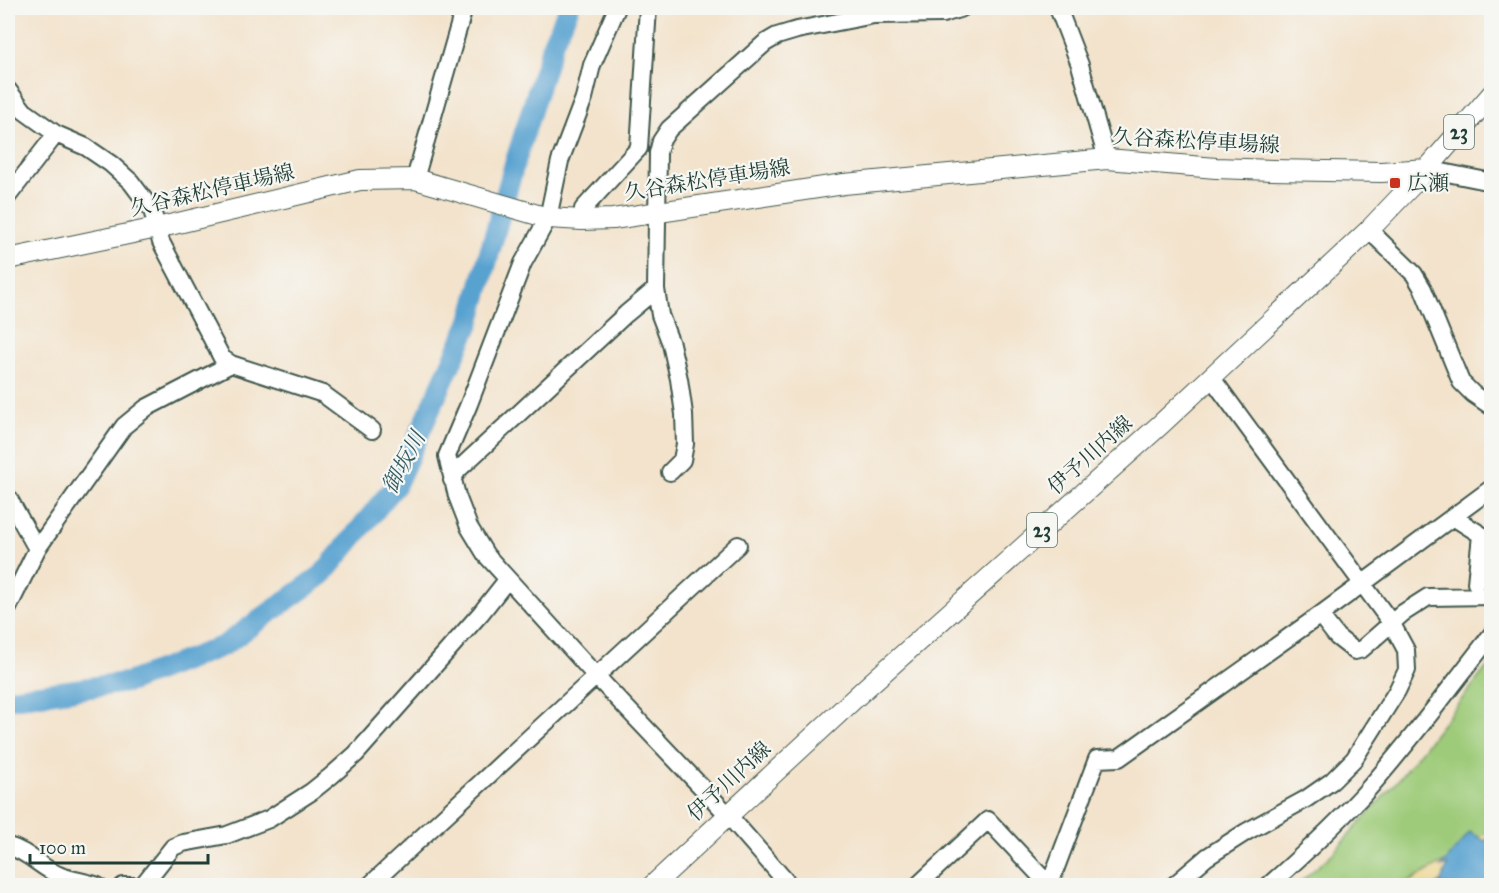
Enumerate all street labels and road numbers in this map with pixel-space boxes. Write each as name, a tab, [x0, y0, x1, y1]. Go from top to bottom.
road number: 23	[1444, 115, 1474, 149]
street label: 久谷森松停車場線	[1111, 124, 1281, 158]
street label: 久谷森松停車場線	[622, 154, 792, 206]
street label: 久谷森松停車場線	[127, 158, 297, 222]
street label: 伊予川内線	[1042, 410, 1138, 500]
road number: 23	[1027, 513, 1057, 547]
street label: 伊予川内線	[682, 736, 776, 826]

